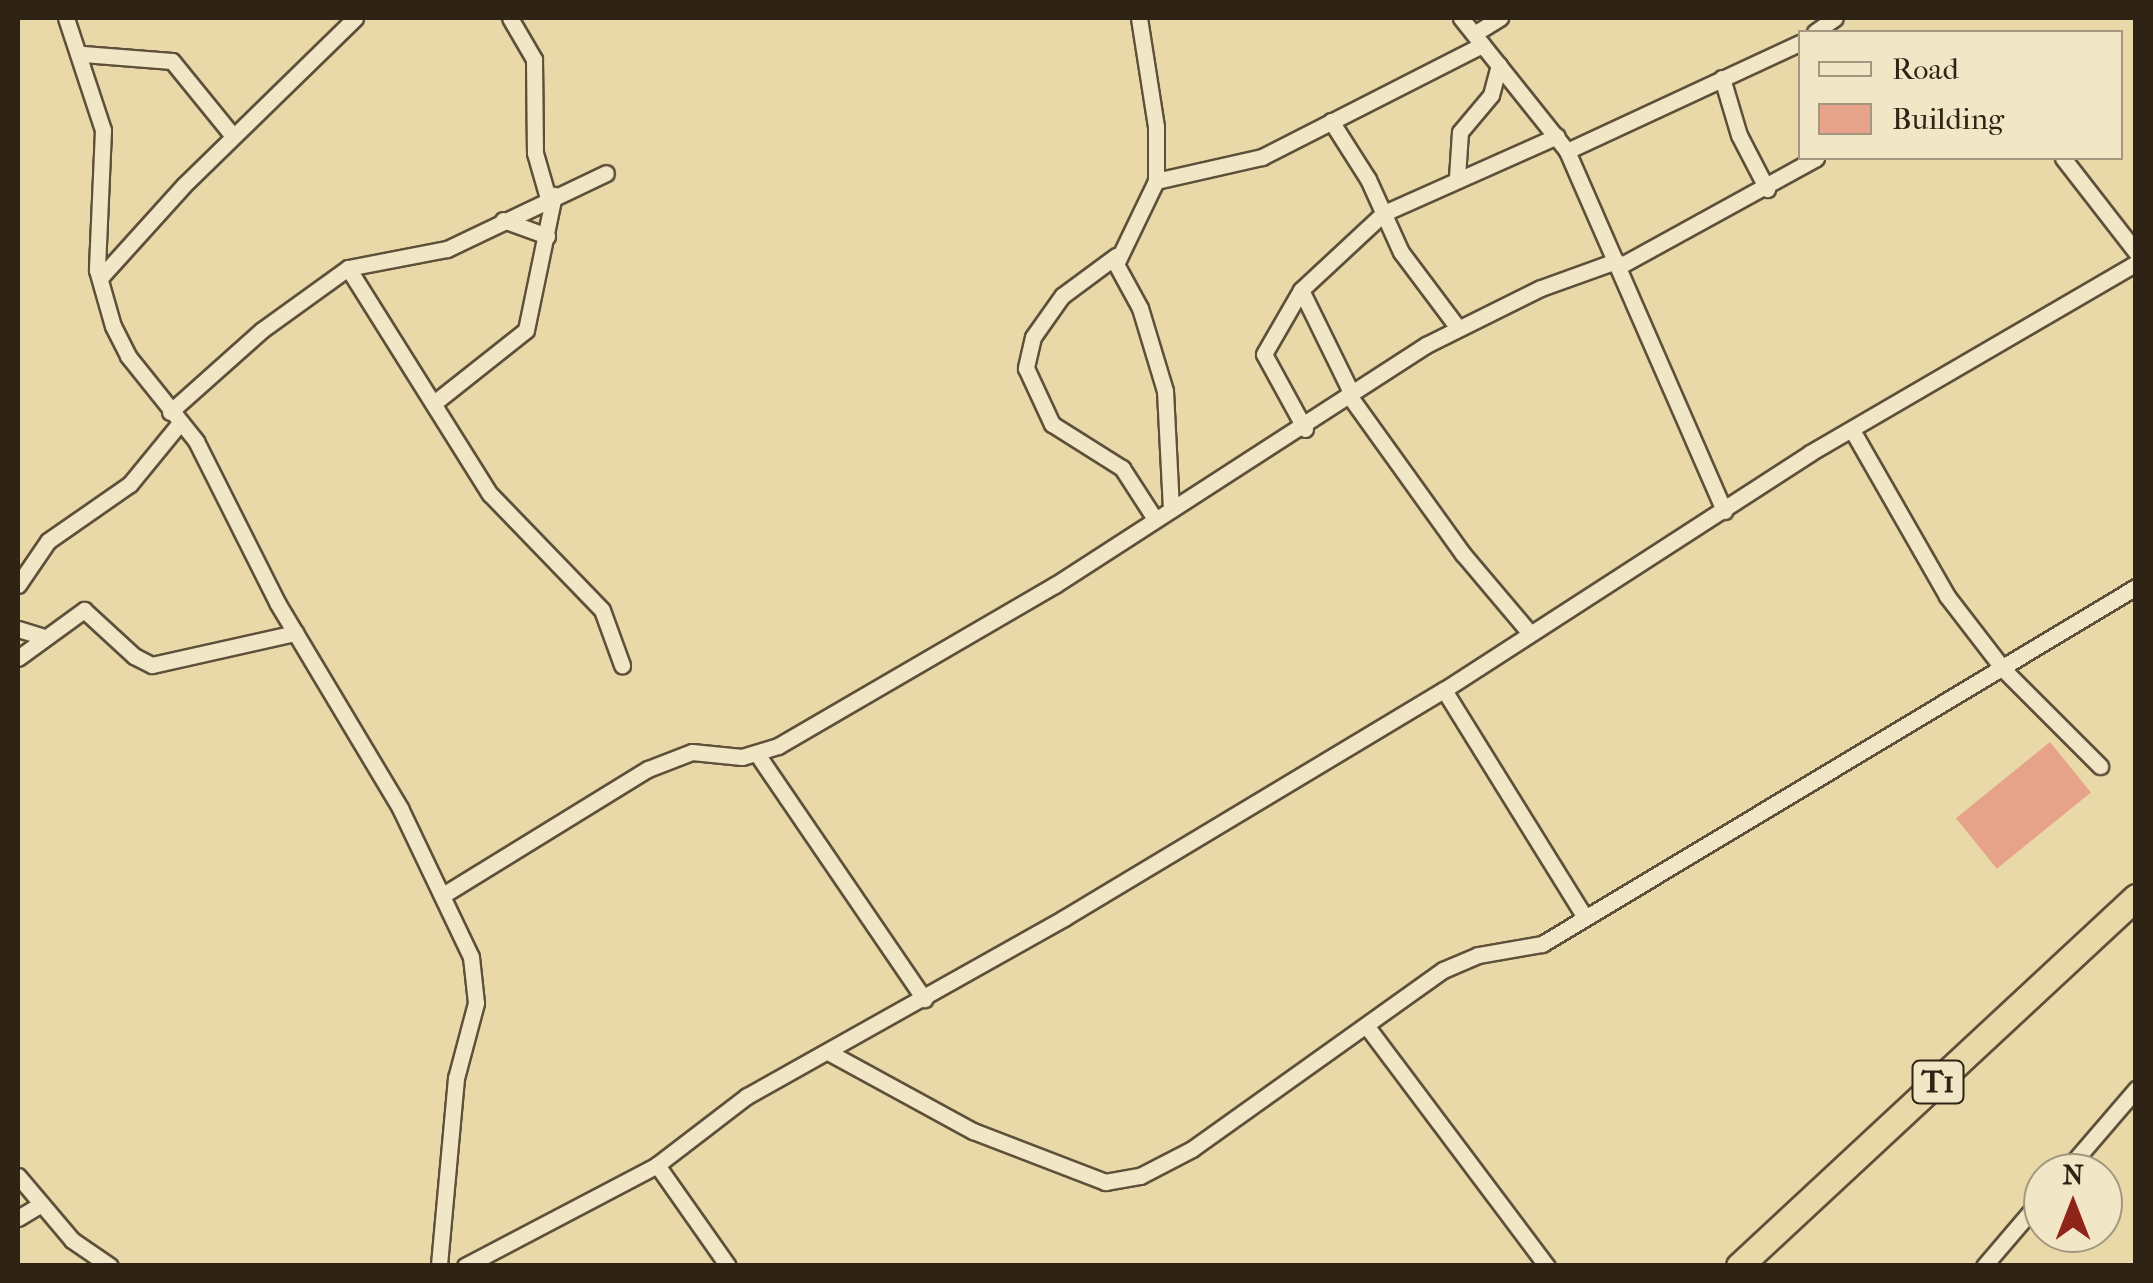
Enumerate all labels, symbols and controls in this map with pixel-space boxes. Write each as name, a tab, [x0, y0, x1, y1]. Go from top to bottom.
legend	[1798, 30, 2123, 160]
text: Road	[1892, 52, 1959, 87]
text: Building	[1892, 102, 2004, 137]
road number: T1	[1910, 1055, 1966, 1109]
north arrow	[2023, 1153, 2123, 1253]
text: N	[2062, 1158, 2084, 1191]

